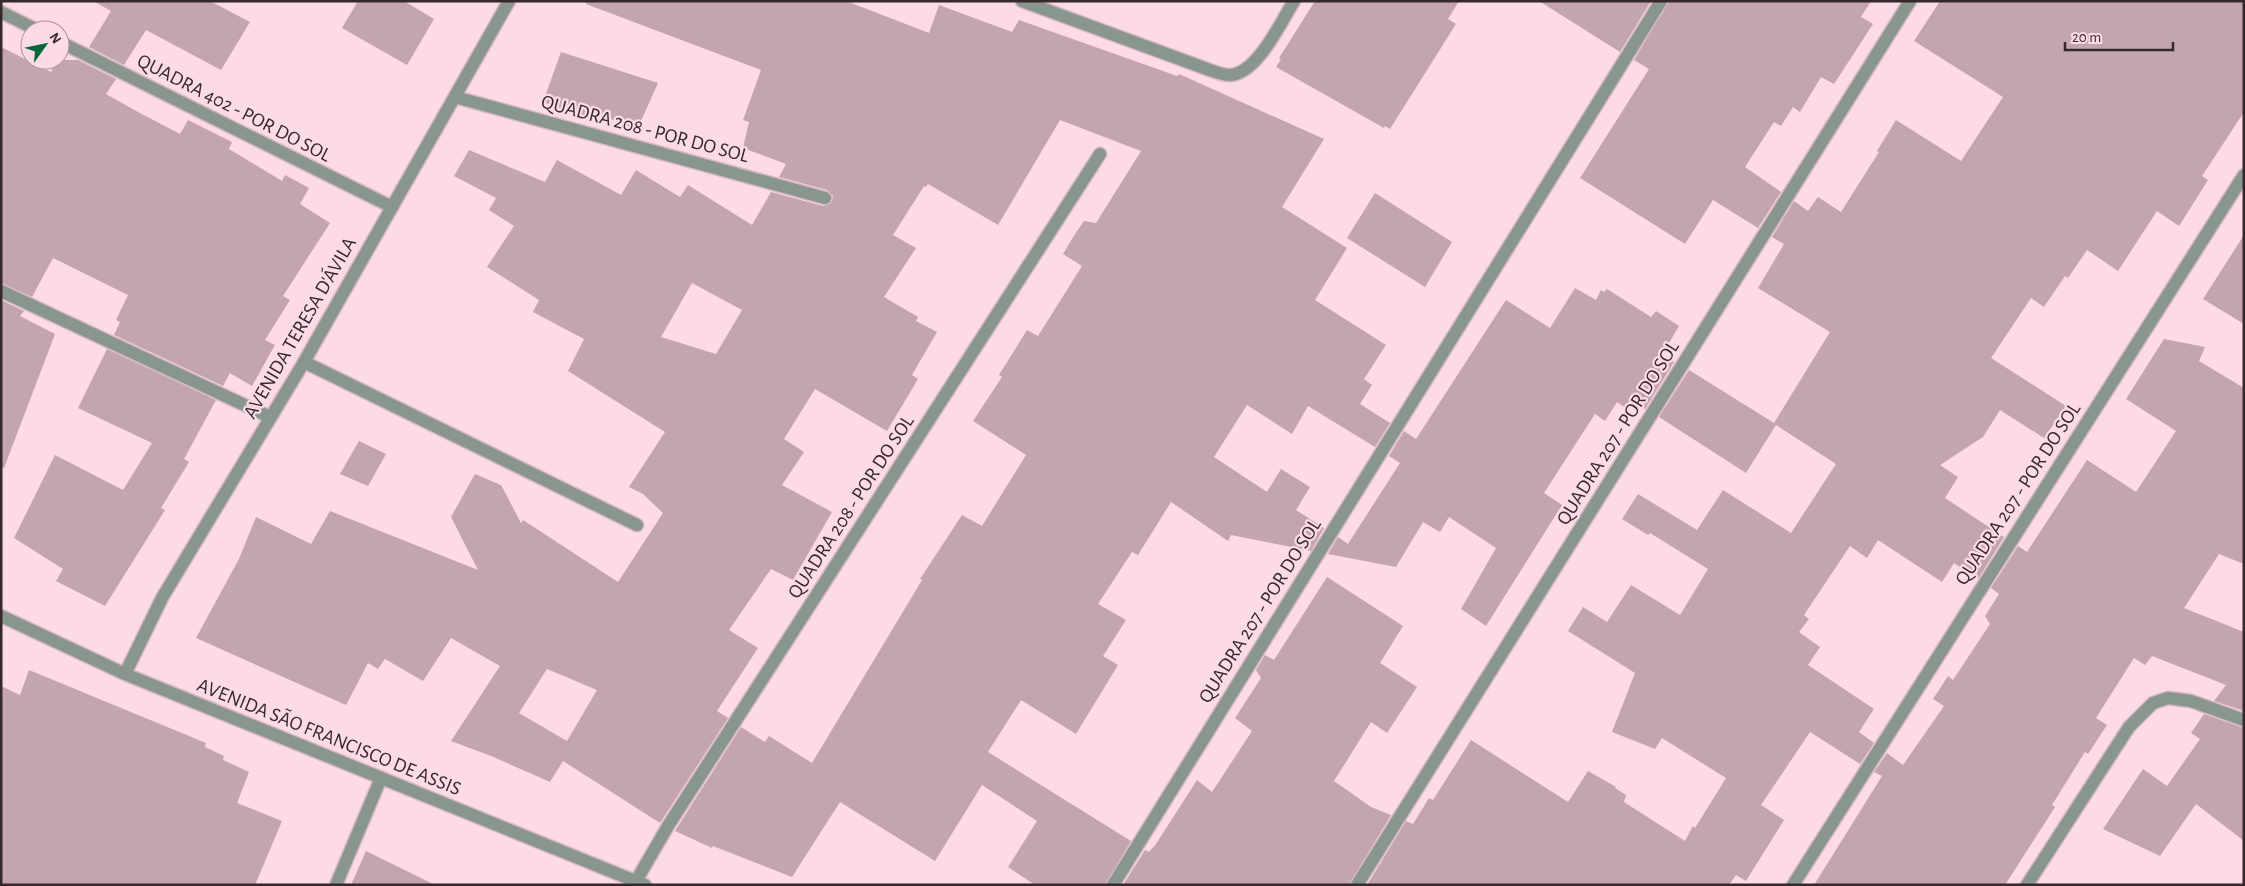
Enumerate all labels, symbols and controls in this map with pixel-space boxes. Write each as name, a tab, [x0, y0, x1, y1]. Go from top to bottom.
north arrow	[20, 20, 70, 70]
scale bar	[2065, 20, 2172, 52]
text: 20 m	[2072, 30, 2101, 45]
text: N	[47, 31, 64, 46]
street label: QUADRA 402 - POR DO SOL	[134, 50, 335, 166]
street label: QUADRA 208 - POR DO SOL	[539, 92, 752, 167]
street label: AVENIDA TERESA D'ÁVILA	[239, 233, 360, 422]
street label: QUADRA 207 - POR DO SOL	[1553, 337, 1683, 529]
street label: QUADRA 207 - POR DO SOL	[1952, 399, 2085, 589]
street label: QUADRA 208 - POR DO SOL	[784, 411, 918, 602]
street label: QUADRA 207 - POR DO SOL	[1195, 515, 1325, 707]
street label: AVENIDA SÃO FRANCISCO DE ASSIS	[194, 674, 464, 799]

